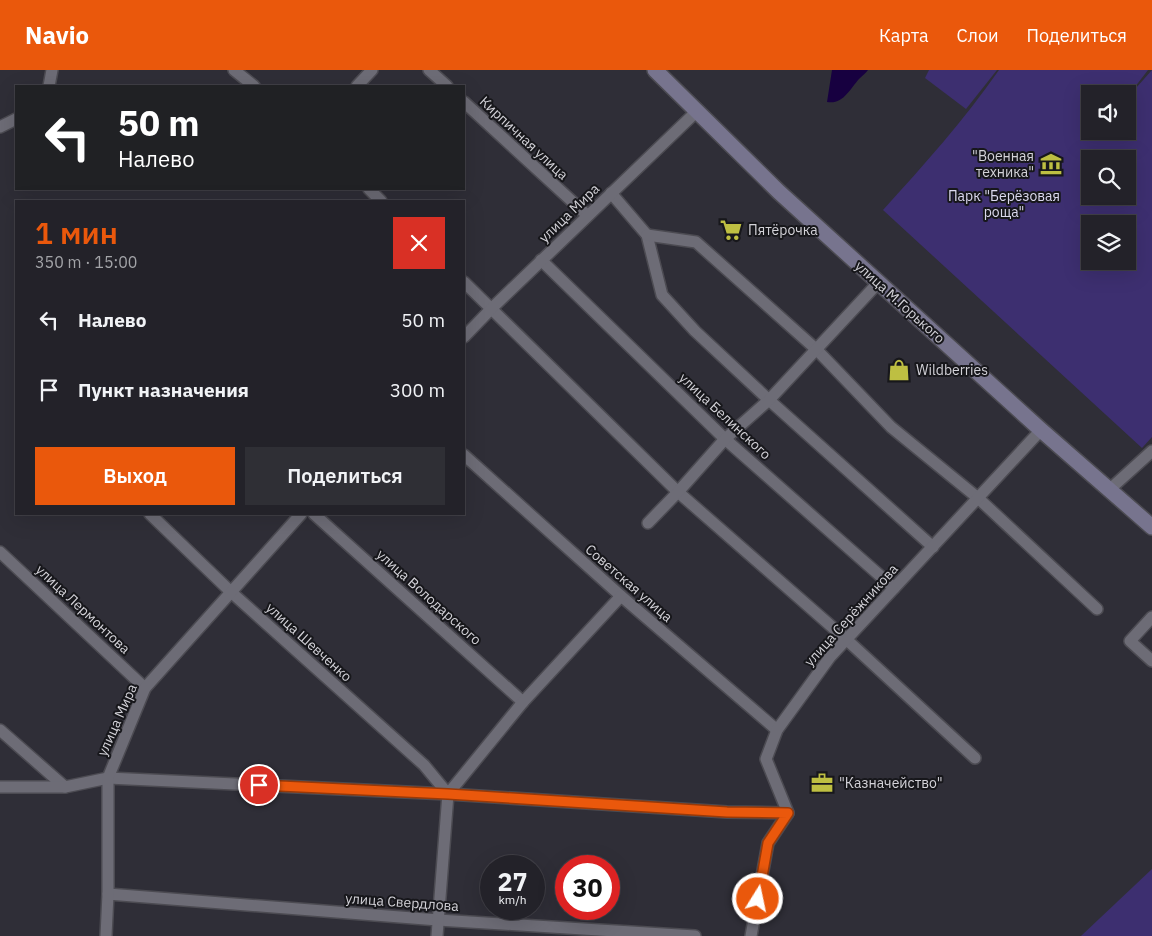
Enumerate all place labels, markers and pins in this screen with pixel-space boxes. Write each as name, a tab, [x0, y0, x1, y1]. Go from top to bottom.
place label: "Военная техника"	[972, 147, 1034, 181]
museum icon: "Военная техника"	[1038, 151, 1064, 177]
supermarket icon: Пятёрочка	[718, 217, 744, 243]
place label: Пятёрочка	[748, 221, 818, 239]
shop icon: Wildberries	[886, 357, 912, 383]
place label: Wildberries	[916, 361, 988, 379]
pin	[238, 764, 280, 806]
office icon: "Казначейство"	[809, 770, 835, 796]
place label: "Казначейство"	[839, 774, 943, 792]

